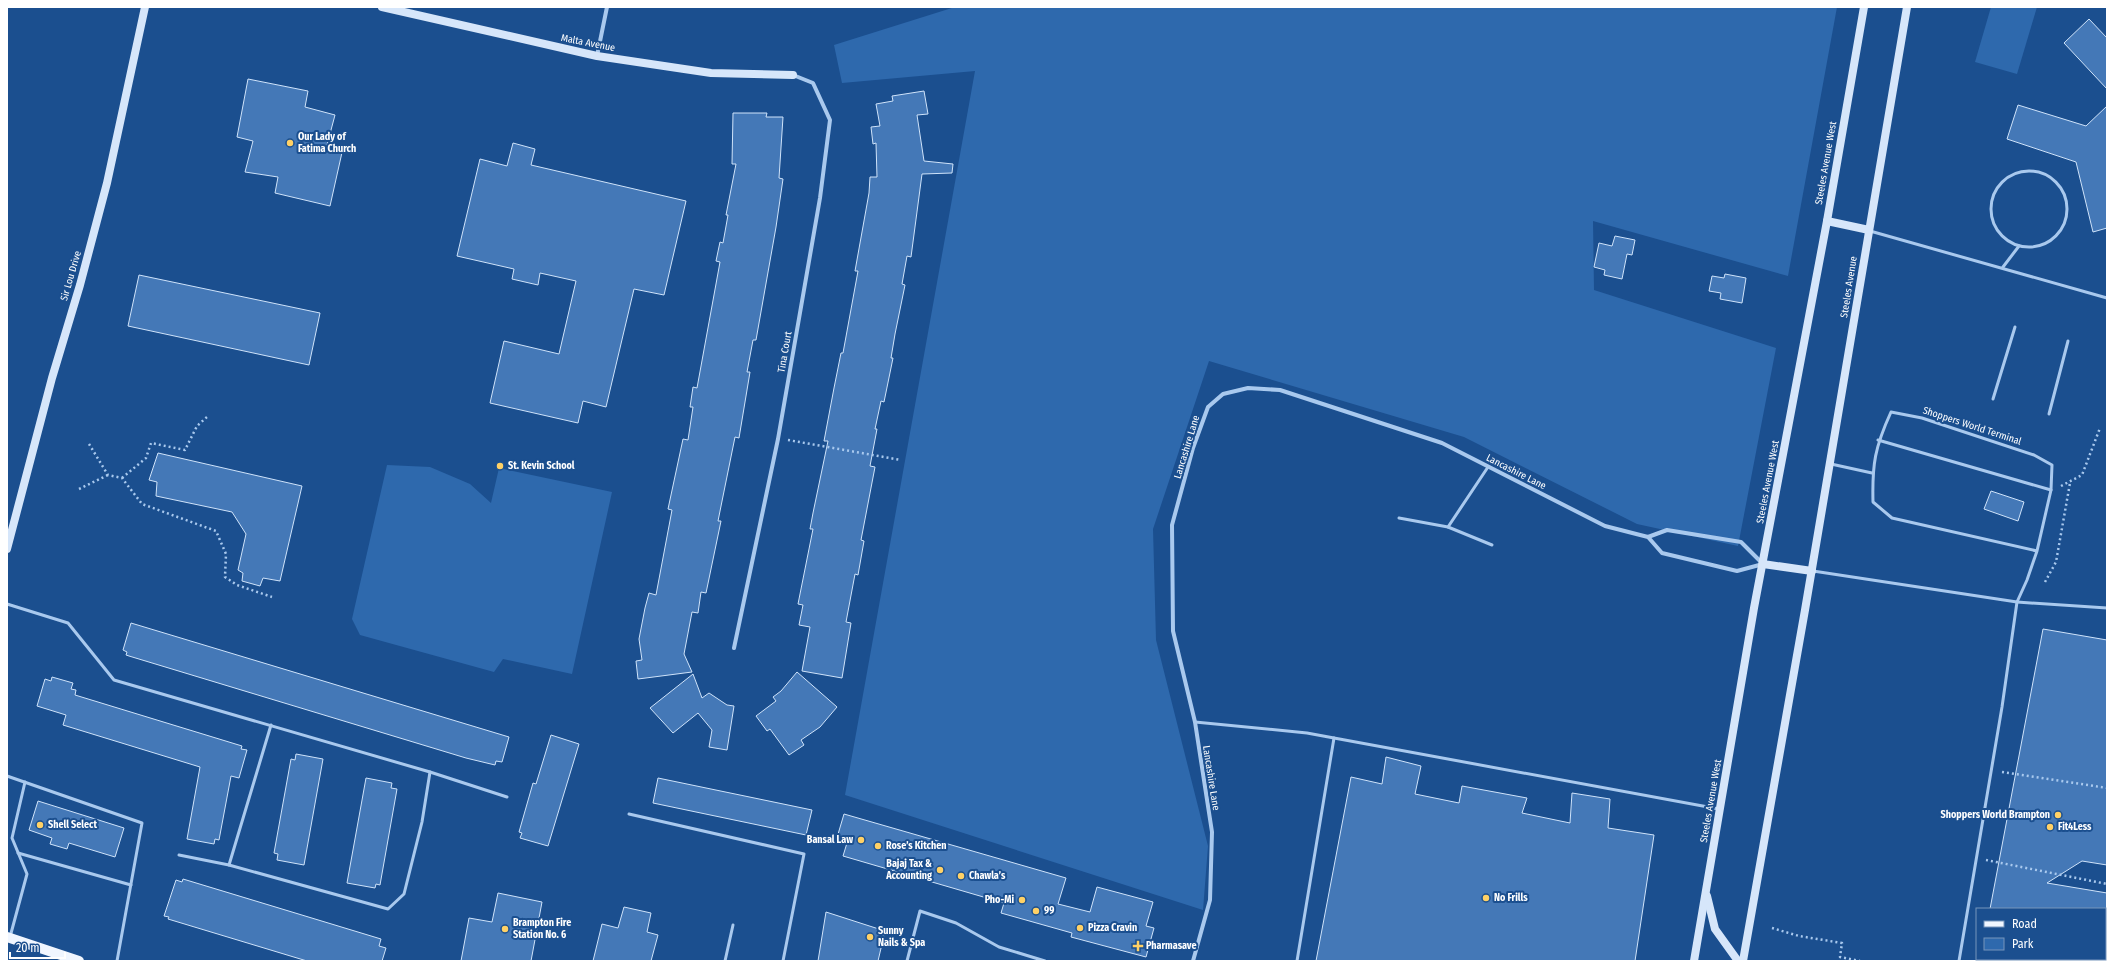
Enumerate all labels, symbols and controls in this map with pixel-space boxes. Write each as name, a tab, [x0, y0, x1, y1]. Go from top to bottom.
street label: Malta Avenue	[560, 32, 616, 54]
street label: Steeles Avenue West	[1813, 120, 1839, 206]
place label: Our Lady of Fatima Church	[298, 131, 356, 155]
marker: Our Lady of Fatima Church	[285, 138, 295, 148]
street label: Sir Lou Drive	[58, 250, 84, 302]
street label: Steeles Avenue	[1838, 255, 1860, 319]
street label: Tina Court	[775, 330, 795, 374]
street label: Shoppers World Terminal	[1921, 404, 2023, 448]
street label: Lancashire Lane	[1172, 414, 1202, 480]
street label: Steeles Avenue West	[1754, 439, 1782, 525]
street label: Lancashire Lane	[1484, 452, 1548, 492]
place label: St. Kevin School	[508, 460, 575, 472]
marker: St. Kevin School	[495, 461, 505, 471]
street label: Lancashire Lane	[1200, 745, 1222, 811]
street label: Steeles Avenue West	[1698, 758, 1724, 844]
place label: Shoppers World Brampton	[1941, 809, 2050, 821]
marker: Shoppers World Brampton	[2053, 810, 2063, 820]
place label: Shell Select	[48, 819, 97, 831]
marker: Shell Select	[35, 820, 45, 830]
place label: Fit4Less	[2058, 821, 2092, 833]
marker: Fit4Less	[2045, 822, 2055, 832]
place label: Bansal Law	[807, 834, 853, 846]
marker: Bansal Law	[856, 835, 866, 845]
place label: Rose’s Kitchen	[886, 840, 946, 852]
marker: Rose’s Kitchen	[873, 841, 883, 851]
place label: Bajaj Tax & Accounting	[885, 858, 932, 882]
marker: Bajaj Tax & Accounting	[935, 865, 945, 875]
place label: Chawla’s	[969, 870, 1006, 882]
marker: Chawla’s	[956, 871, 966, 881]
place label: No Frills	[1494, 892, 1528, 904]
marker: No Frills	[1481, 893, 1491, 903]
place label: Pho-Mi	[985, 894, 1014, 906]
marker: Pho-Mi	[1017, 895, 1027, 905]
place label: 99	[1044, 905, 1054, 917]
marker: 99	[1031, 906, 1041, 916]
legend	[1976, 908, 2106, 960]
place label: Brampton Fire Station No. 6	[513, 917, 571, 941]
text: Road	[2012, 917, 2037, 931]
place label: Pizza Cravin	[1088, 922, 1137, 934]
marker: Pizza Cravin	[1075, 923, 1085, 933]
marker: Brampton Fire Station No. 6	[500, 924, 510, 934]
place label: Sunny Nails & Spa	[878, 925, 925, 949]
marker: Sunny Nails & Spa	[865, 932, 875, 942]
scale bar	[10, 934, 65, 960]
text: Park	[2012, 937, 2034, 951]
place label: Pharmasave	[1146, 940, 1197, 952]
text: 20 m	[16, 941, 40, 955]
marker: Pharmasave	[1133, 941, 1143, 951]

